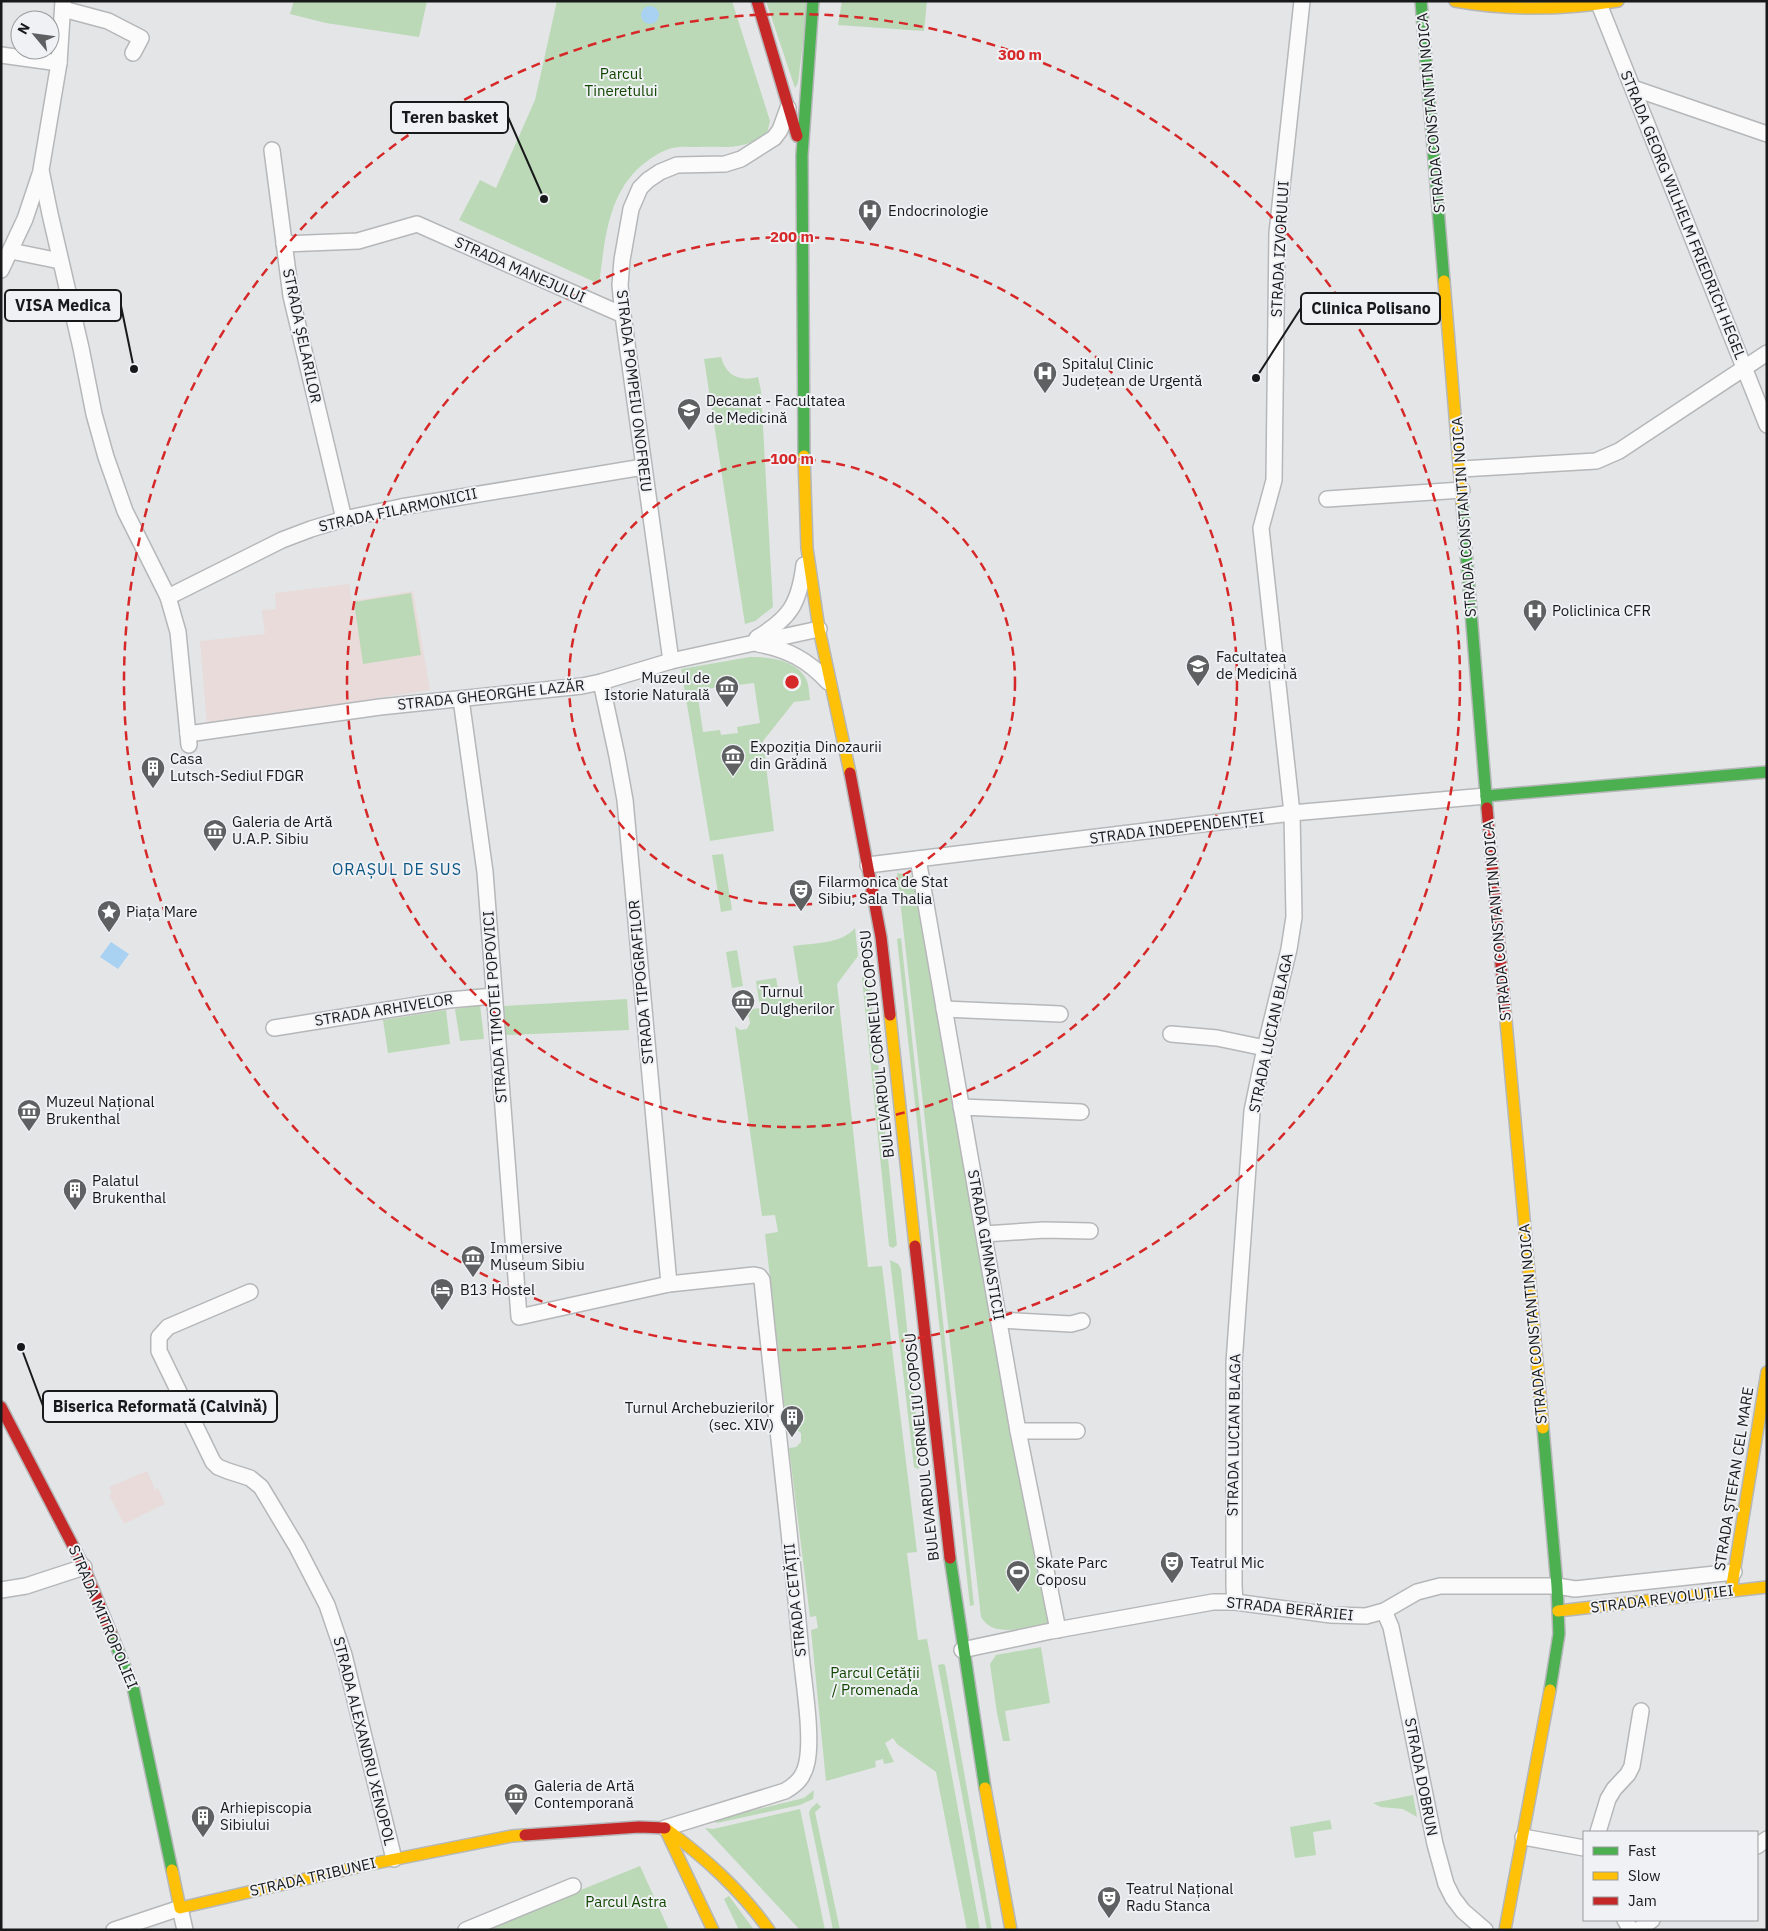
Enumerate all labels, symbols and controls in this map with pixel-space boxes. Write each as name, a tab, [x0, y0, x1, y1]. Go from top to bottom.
north arrow	[10, 10, 60, 60]
street label: STRADA CONSTANTIN NOICA	[1412, 12, 1449, 214]
text: N	[13, 20, 34, 37]
text: 300 m	[998, 45, 1042, 64]
park label: Parcul Tineretului	[585, 64, 657, 100]
street label: STRADA GEORG WILHELM FRIEDRICH HEGEL	[1617, 68, 1751, 362]
callout: Teren basket	[391, 102, 508, 133]
text: Teren basket	[402, 107, 498, 127]
street label: STRADA IZVORULUI	[1266, 180, 1293, 318]
hospital icon: Endocrinologie	[857, 198, 883, 232]
place label: Endocrinologie	[888, 201, 988, 220]
text: 200 m	[770, 227, 814, 246]
street label: STRADA MANEJULUI	[452, 232, 589, 307]
street label: STRADA ȘELARILOR	[279, 267, 326, 405]
street label: STRADA POMPEIU ONOFREIU	[613, 289, 656, 493]
callout: VISA Medica	[5, 290, 121, 321]
callout: Clinica Polisano	[1301, 293, 1440, 324]
text: VISA Medica	[15, 295, 111, 315]
text: Clinica Polisano	[1311, 298, 1431, 318]
place label: Spitalul Clinic Județean de Urgentă	[1062, 354, 1202, 390]
hospital icon: Spitalul Clinic Județean de Urgentă	[1032, 360, 1058, 394]
place label: Decanat - Facultatea de Medicină	[706, 391, 845, 427]
school or university icon: Decanat - Facultatea de Medicină	[676, 397, 702, 431]
street label: STRADA CONSTANTIN NOICA	[1447, 416, 1480, 618]
text: 100 m	[770, 449, 814, 468]
street label: STRADA FILARMONICII	[317, 483, 479, 536]
hospital icon: Policlinica CFR	[1522, 598, 1548, 632]
place label: Policlinica CFR	[1552, 601, 1651, 620]
place label: Facultatea de Medicină	[1216, 647, 1297, 683]
school or university icon: Facultatea de Medicină	[1185, 653, 1211, 687]
place label: Muzeul de Istorie Naturală	[604, 668, 710, 704]
centre of rings	[783, 673, 801, 691]
museum icon: Muzeul de Istorie Naturală	[714, 674, 740, 708]
street label: STRADA GHEORGHE LAZĂR	[397, 675, 585, 714]
place label: Expoziția Dinozaurii din Grădină	[750, 737, 882, 773]
museum icon: Expoziția Dinozaurii din Grădină	[720, 743, 746, 777]
place label: Casa Lutsch-Sediul FDGR	[170, 749, 304, 785]
building icon: Casa Lutsch-Sediul FDGR	[140, 755, 166, 789]
street label: STRADA INDEPENDENȚEI	[1088, 807, 1265, 848]
place label: Galeria de Artă U.A.P. Sibiu	[232, 812, 333, 848]
museum icon: Galeria de Artă U.A.P. Sibiu	[202, 818, 228, 852]
street label: STRADA CONSTANTIN NOICA	[1478, 820, 1515, 1022]
district label: ORAȘUL DE SUS	[332, 859, 462, 879]
place label: Filarmonica de Stat Sibiu, Sala Thalia	[818, 872, 948, 908]
theatre icon: Filarmonica de Stat Sibiu, Sala Thalia	[788, 878, 814, 912]
place icon: Piața Mare	[96, 899, 122, 933]
street label: STRADA TIPOGRAFILOR	[624, 899, 657, 1065]
place label: Piața Mare	[126, 902, 198, 921]
street label: STRADA TIMOTEI POPOVICI	[478, 910, 511, 1104]
street label: BULEVARDUL CORNELIU COPOSU	[855, 929, 898, 1159]
street label: STRADA LUCIAN BLAGA	[1244, 951, 1297, 1114]
place label: Turnul Dulgherilor	[760, 982, 835, 1018]
museum icon: Turnul Dulgherilor	[730, 988, 756, 1022]
street label: STRADA ARHIVELOR	[313, 989, 455, 1030]
place label: Muzeul Național Brukenthal	[46, 1092, 155, 1128]
museum icon: Muzeul Național Brukenthal	[16, 1098, 42, 1132]
street label: STRADA GIMNASTICII	[964, 1168, 1009, 1322]
place label: Palatul Brukenthal	[92, 1171, 166, 1207]
building icon: Palatul Brukenthal	[62, 1177, 88, 1211]
street label: STRADA CONSTANTIN NOICA	[1514, 1223, 1551, 1425]
place label: Immersive Museum Sibiu	[490, 1238, 585, 1274]
museum icon: Immersive Museum Sibiu	[460, 1244, 486, 1278]
hotel icon: B13 Hostel	[429, 1277, 455, 1311]
place label: B13 Hostel	[460, 1280, 535, 1299]
street label: BULEVARDUL CORNELIU COPOSU	[900, 1332, 943, 1562]
street label: STRADA LUCIAN BLAGA	[1223, 1353, 1244, 1517]
street label: STRADA ȘTEFAN CEL MARE	[1710, 1386, 1757, 1572]
callout: Biserica Reformată (Calvină)	[43, 1391, 277, 1422]
text: Biserica Reformată (Calvină)	[53, 1396, 267, 1416]
place label: Turnul Archebuzierilor (sec. XIV)	[625, 1398, 774, 1434]
building icon: Turnul Archebuzierilor (sec. XIV)	[779, 1404, 805, 1438]
street label: STRADA MITROPOLIEI	[65, 1542, 142, 1691]
street label: STRADA CETĂȚII	[779, 1542, 810, 1658]
theatre icon: Teatrul Mic	[1159, 1550, 1185, 1584]
place label: Skate Parc Coposu	[1036, 1553, 1108, 1589]
place label: Teatrul Mic	[1190, 1553, 1265, 1572]
sports icon: Skate Parc Coposu	[1005, 1559, 1031, 1593]
street label: STRADA REVOLUȚIEI	[1590, 1580, 1734, 1617]
street label: STRADA BERĂRIEI	[1226, 1592, 1354, 1625]
street label: STRADA ALEXANDRU XENOPOL	[329, 1635, 400, 1848]
park label: Parcul Cetății / Promenada	[830, 1663, 920, 1699]
street label: STRADA DOBRUN	[1401, 1716, 1442, 1838]
place label: Galeria de Artă Contemporană	[534, 1776, 635, 1812]
museum icon: Galeria de Artă Contemporană	[503, 1782, 529, 1816]
place label: Arhiepiscopia Sibiului	[220, 1798, 312, 1834]
building icon: Arhiepiscopia Sibiului	[190, 1804, 216, 1838]
legend	[1583, 1831, 1758, 1921]
text: Fast	[1628, 1841, 1656, 1860]
street label: STRADA TRIBUNEI	[248, 1853, 378, 1900]
text: Slow	[1628, 1866, 1661, 1885]
place label: Teatrul Național Radu Stanca	[1126, 1879, 1233, 1915]
theatre icon: Teatrul Național Radu Stanca	[1096, 1885, 1122, 1919]
text: Jam	[1628, 1891, 1657, 1910]
park label: Parcul Astra	[585, 1892, 667, 1911]

